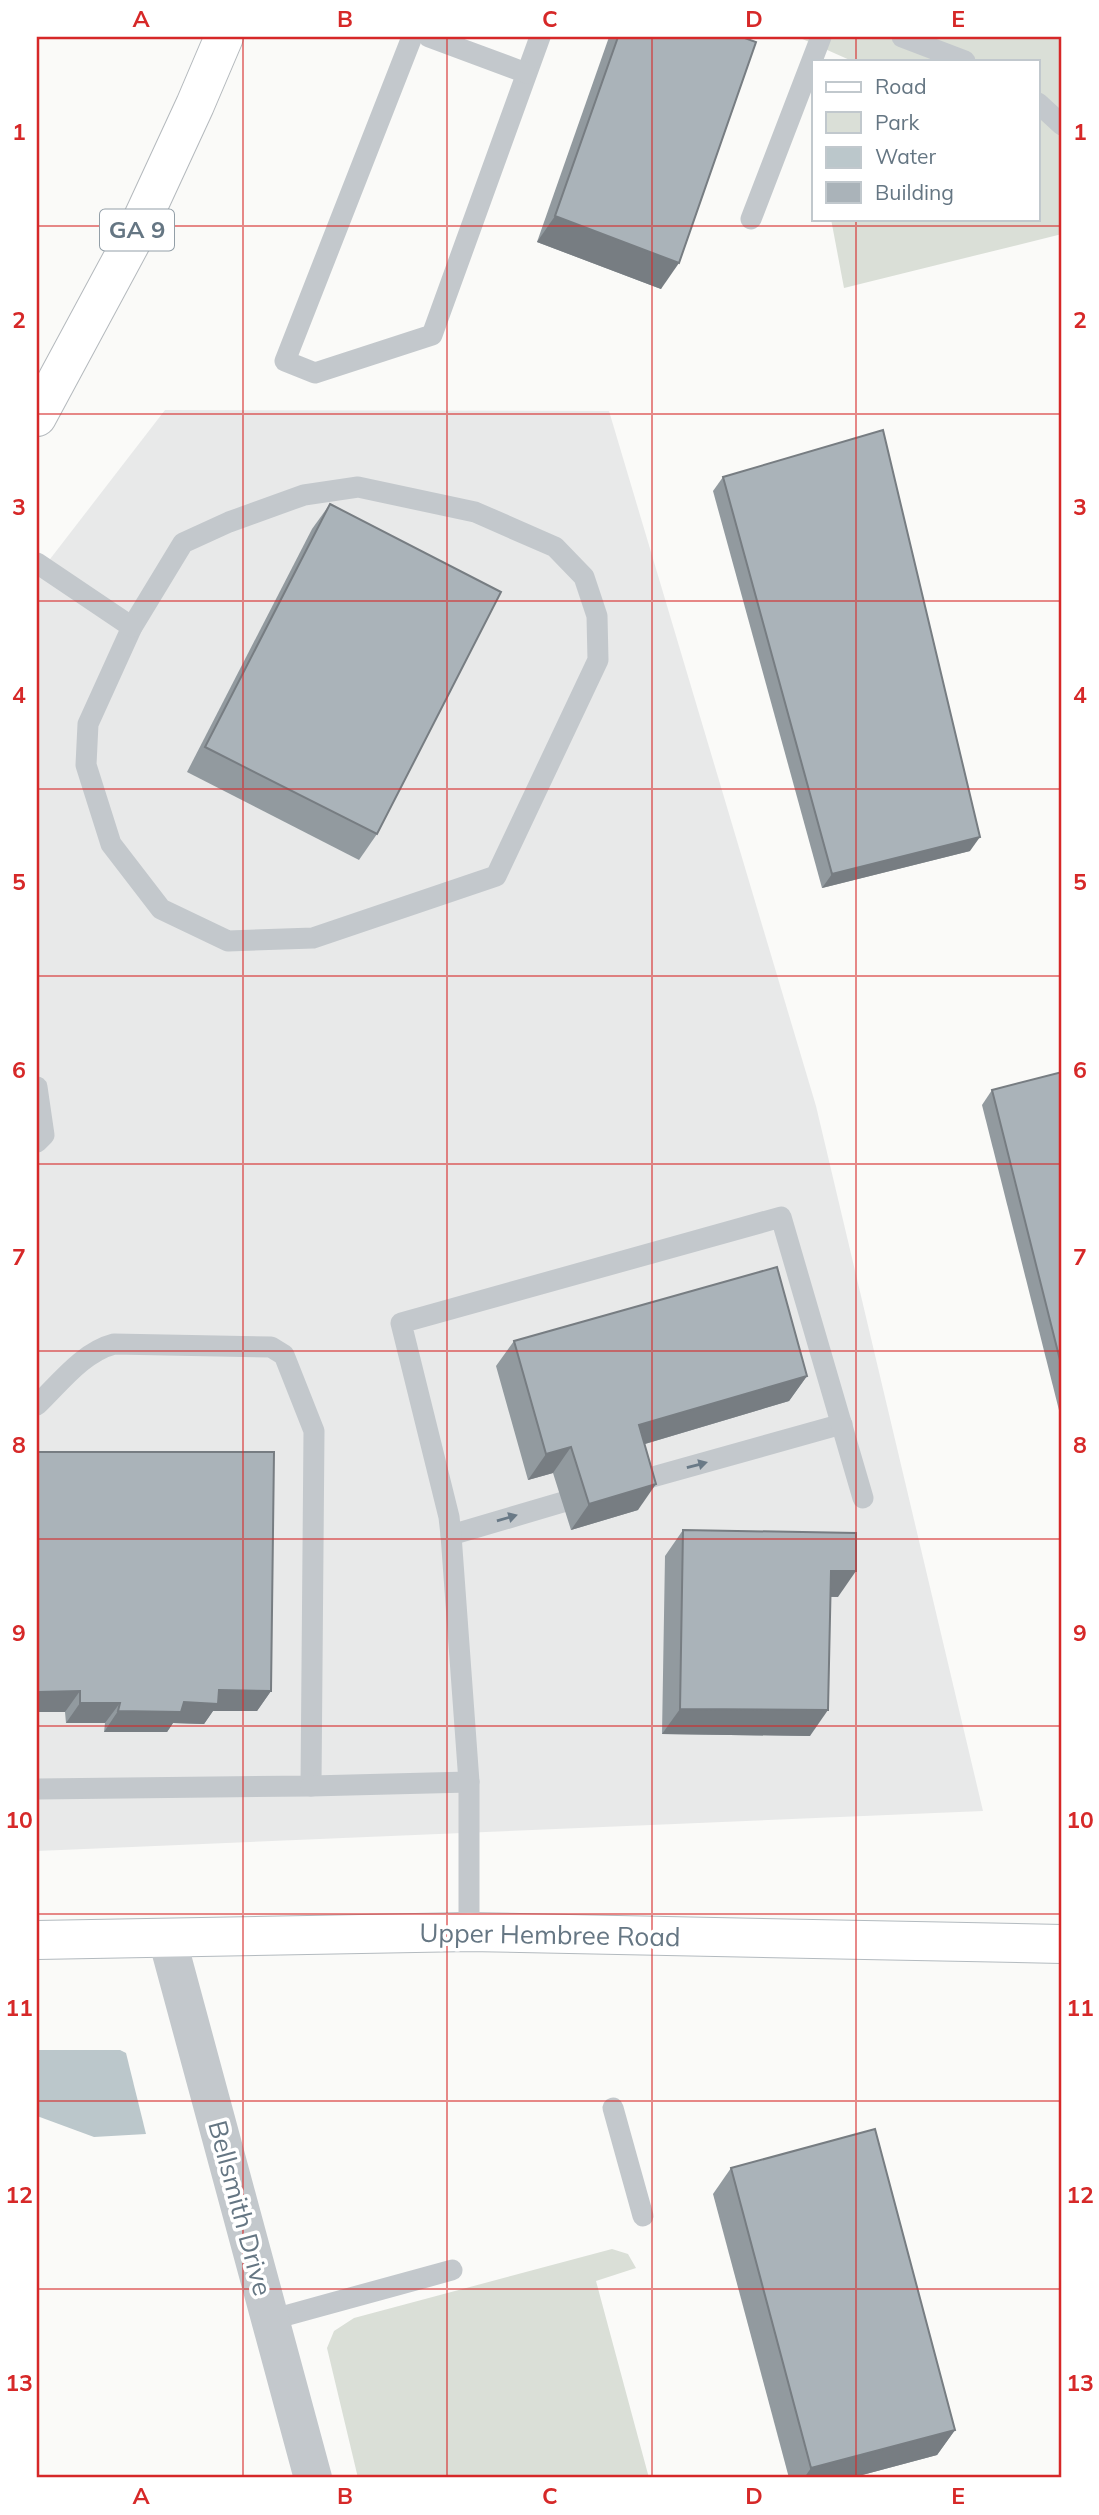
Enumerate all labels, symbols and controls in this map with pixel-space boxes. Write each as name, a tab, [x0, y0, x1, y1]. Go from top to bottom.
text: A	[132, 4, 150, 33]
text: B	[337, 4, 353, 33]
text: C	[542, 4, 558, 33]
text: D	[745, 4, 763, 33]
text: E	[951, 4, 965, 33]
legend	[812, 60, 1040, 220]
text: Road	[875, 73, 926, 99]
text: Park	[875, 109, 919, 135]
text: 1	[12, 117, 26, 146]
text: 1	[1073, 117, 1087, 146]
text: Water	[875, 143, 936, 169]
text: Building	[875, 179, 954, 205]
road number: GA 9	[100, 210, 174, 250]
text: 2	[12, 305, 26, 334]
text: 2	[1073, 305, 1087, 334]
text: 3	[12, 492, 26, 521]
text: 3	[1073, 492, 1087, 521]
text: 4	[12, 680, 26, 709]
text: 4	[1073, 680, 1087, 709]
text: 5	[12, 867, 26, 896]
text: 5	[1073, 867, 1087, 896]
text: 6	[12, 1055, 26, 1084]
text: 6	[1073, 1055, 1087, 1084]
text: 7	[12, 1242, 26, 1271]
text: 7	[1073, 1242, 1087, 1271]
text: 8	[12, 1430, 26, 1459]
text: 8	[1073, 1430, 1087, 1459]
one-way arrow	[686, 1459, 708, 1470]
one-way arrow	[497, 1513, 518, 1523]
text: 9	[12, 1618, 26, 1647]
text: 9	[1073, 1618, 1087, 1647]
text: 10	[5, 1805, 33, 1834]
text: 10	[1066, 1805, 1094, 1834]
street label: Upper Hembree Road	[419, 1916, 681, 1953]
text: 11	[5, 1993, 33, 2022]
text: 11	[1066, 1993, 1094, 2022]
street label: Bellsmith Drive	[201, 2117, 280, 2299]
text: 12	[5, 2180, 33, 2209]
text: 12	[1066, 2180, 1094, 2209]
text: 13	[5, 2368, 33, 2397]
text: 13	[1066, 2368, 1094, 2397]
text: A	[132, 2481, 150, 2510]
text: B	[337, 2481, 353, 2510]
text: C	[542, 2481, 558, 2510]
text: D	[745, 2481, 763, 2510]
text: E	[951, 2481, 965, 2510]

